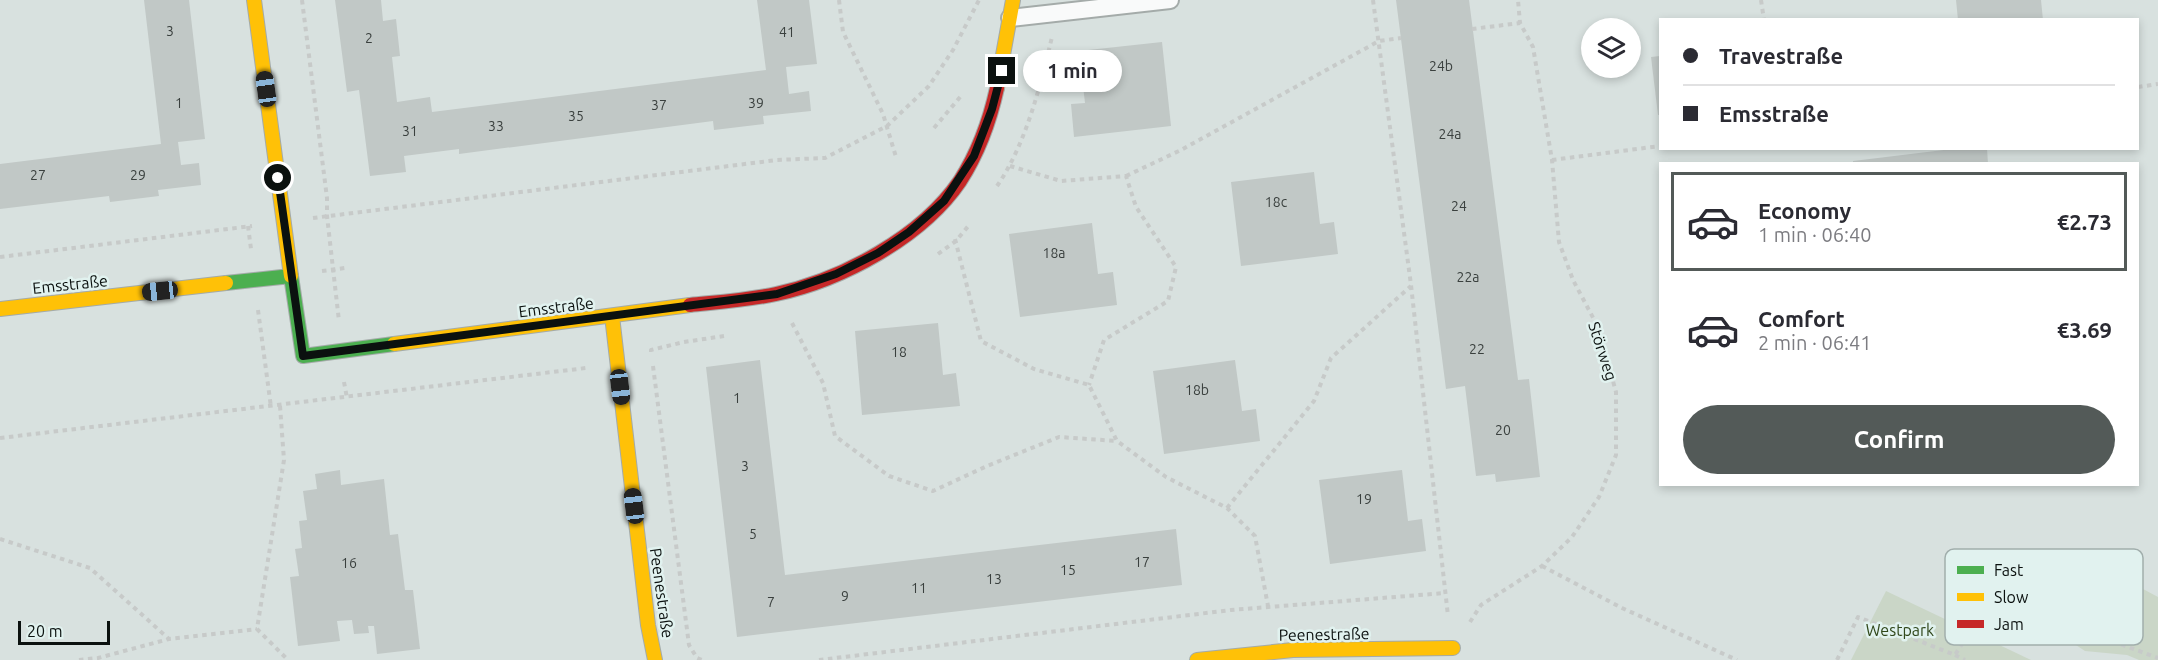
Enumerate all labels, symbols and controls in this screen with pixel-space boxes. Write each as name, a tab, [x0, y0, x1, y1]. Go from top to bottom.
map controls	[1581, 18, 1641, 78]
button: layers	[1581, 18, 1641, 78]
house number: 3	[166, 23, 174, 39]
house number: 41	[779, 24, 795, 40]
house number: 2	[365, 30, 373, 46]
text: Travestraße	[1719, 43, 1843, 68]
callout: 1 min	[1023, 50, 1122, 92]
route end	[988, 57, 1015, 84]
house number: 24b	[1429, 58, 1453, 74]
text: 1 min	[1047, 59, 1098, 82]
car	[255, 70, 277, 108]
house number: 1	[175, 95, 183, 111]
house number: 39	[748, 95, 764, 111]
house number: 37	[651, 97, 667, 113]
text: Emsstraße	[1719, 101, 1829, 126]
house number: 35	[568, 108, 584, 124]
house number: 33	[488, 118, 504, 134]
house number: 31	[402, 123, 418, 139]
house number: 24a	[1439, 126, 1462, 142]
route start	[264, 164, 291, 191]
house number: 27	[30, 167, 46, 183]
house number: 29	[130, 167, 146, 183]
house number: 18c	[1265, 194, 1288, 210]
icon: car	[1686, 195, 1740, 249]
house number: 24	[1451, 198, 1467, 214]
text: Economy	[1758, 198, 1851, 223]
text: €2.73	[2057, 209, 2112, 234]
text: 1 min · 06:40	[1758, 223, 1872, 246]
house number: 18a	[1043, 245, 1066, 261]
house number: 22a	[1457, 269, 1480, 285]
street label: Emsstraße	[31, 271, 109, 297]
car	[141, 280, 179, 302]
street label: Emsstraße	[517, 293, 595, 321]
icon: car	[1686, 303, 1740, 357]
text: Comfort	[1758, 306, 1845, 331]
text: €3.69	[2057, 317, 2112, 342]
street label: Störweg	[1585, 319, 1621, 383]
text: 2 min · 06:41	[1758, 331, 1872, 354]
house number: 22	[1469, 341, 1485, 357]
house number: 18	[891, 344, 907, 360]
car	[609, 368, 631, 406]
house number: 18b	[1185, 382, 1209, 398]
house number: 1	[733, 390, 741, 406]
button: Confirm	[1683, 405, 2115, 474]
house number: 20	[1495, 422, 1511, 438]
house number: 3	[741, 458, 749, 474]
car	[623, 487, 645, 525]
house number: 19	[1356, 491, 1372, 507]
house number: 5	[749, 526, 757, 542]
street label: Peenestraße	[647, 547, 677, 639]
legend	[1945, 549, 2143, 645]
house number: 17	[1134, 554, 1150, 570]
house number: 16	[341, 555, 357, 571]
text: Fast	[1994, 561, 2024, 579]
house number: 15	[1060, 562, 1076, 578]
house number: 13	[986, 571, 1002, 587]
house number: 11	[911, 580, 927, 596]
house number: 9	[841, 588, 849, 604]
text: Slow	[1994, 588, 2029, 606]
house number: 7	[767, 594, 775, 610]
text: Jam	[1994, 615, 2024, 633]
scale bar	[18, 618, 110, 646]
park label: Westpark	[1866, 621, 1934, 639]
text: 20 m	[27, 622, 63, 640]
street label: Peenestraße	[1278, 624, 1370, 644]

